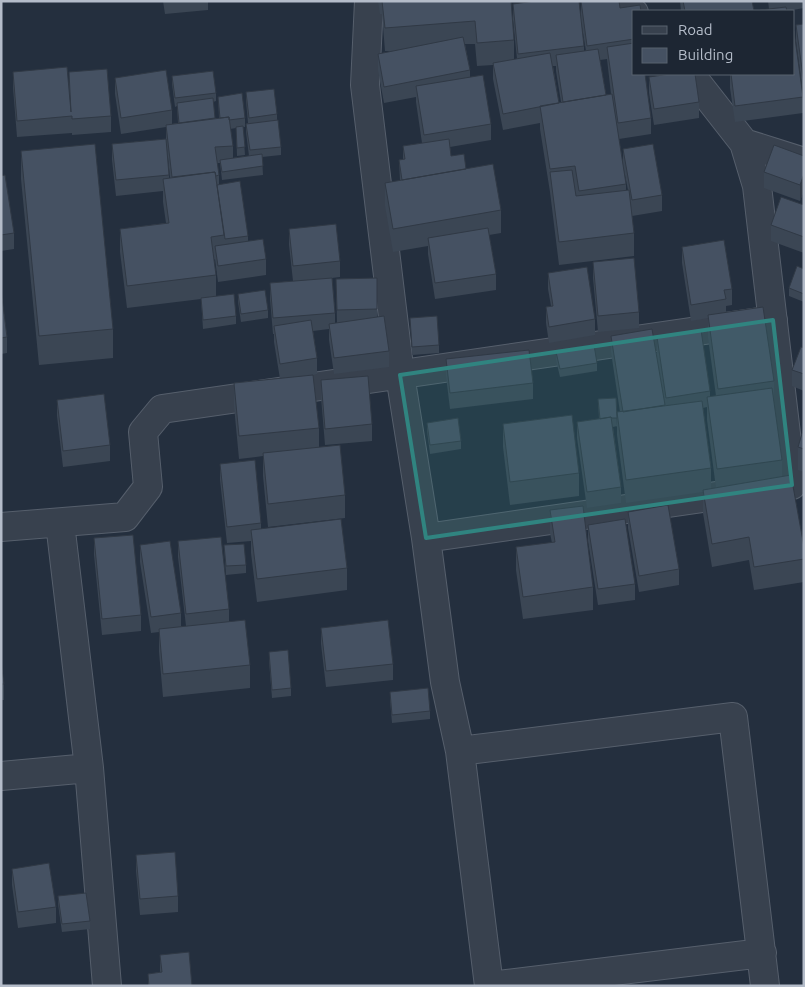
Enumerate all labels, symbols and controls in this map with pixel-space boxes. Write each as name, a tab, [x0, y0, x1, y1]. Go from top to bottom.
legend	[632, 10, 795, 75]
text: Road	[678, 21, 713, 38]
text: Building	[678, 46, 733, 63]

